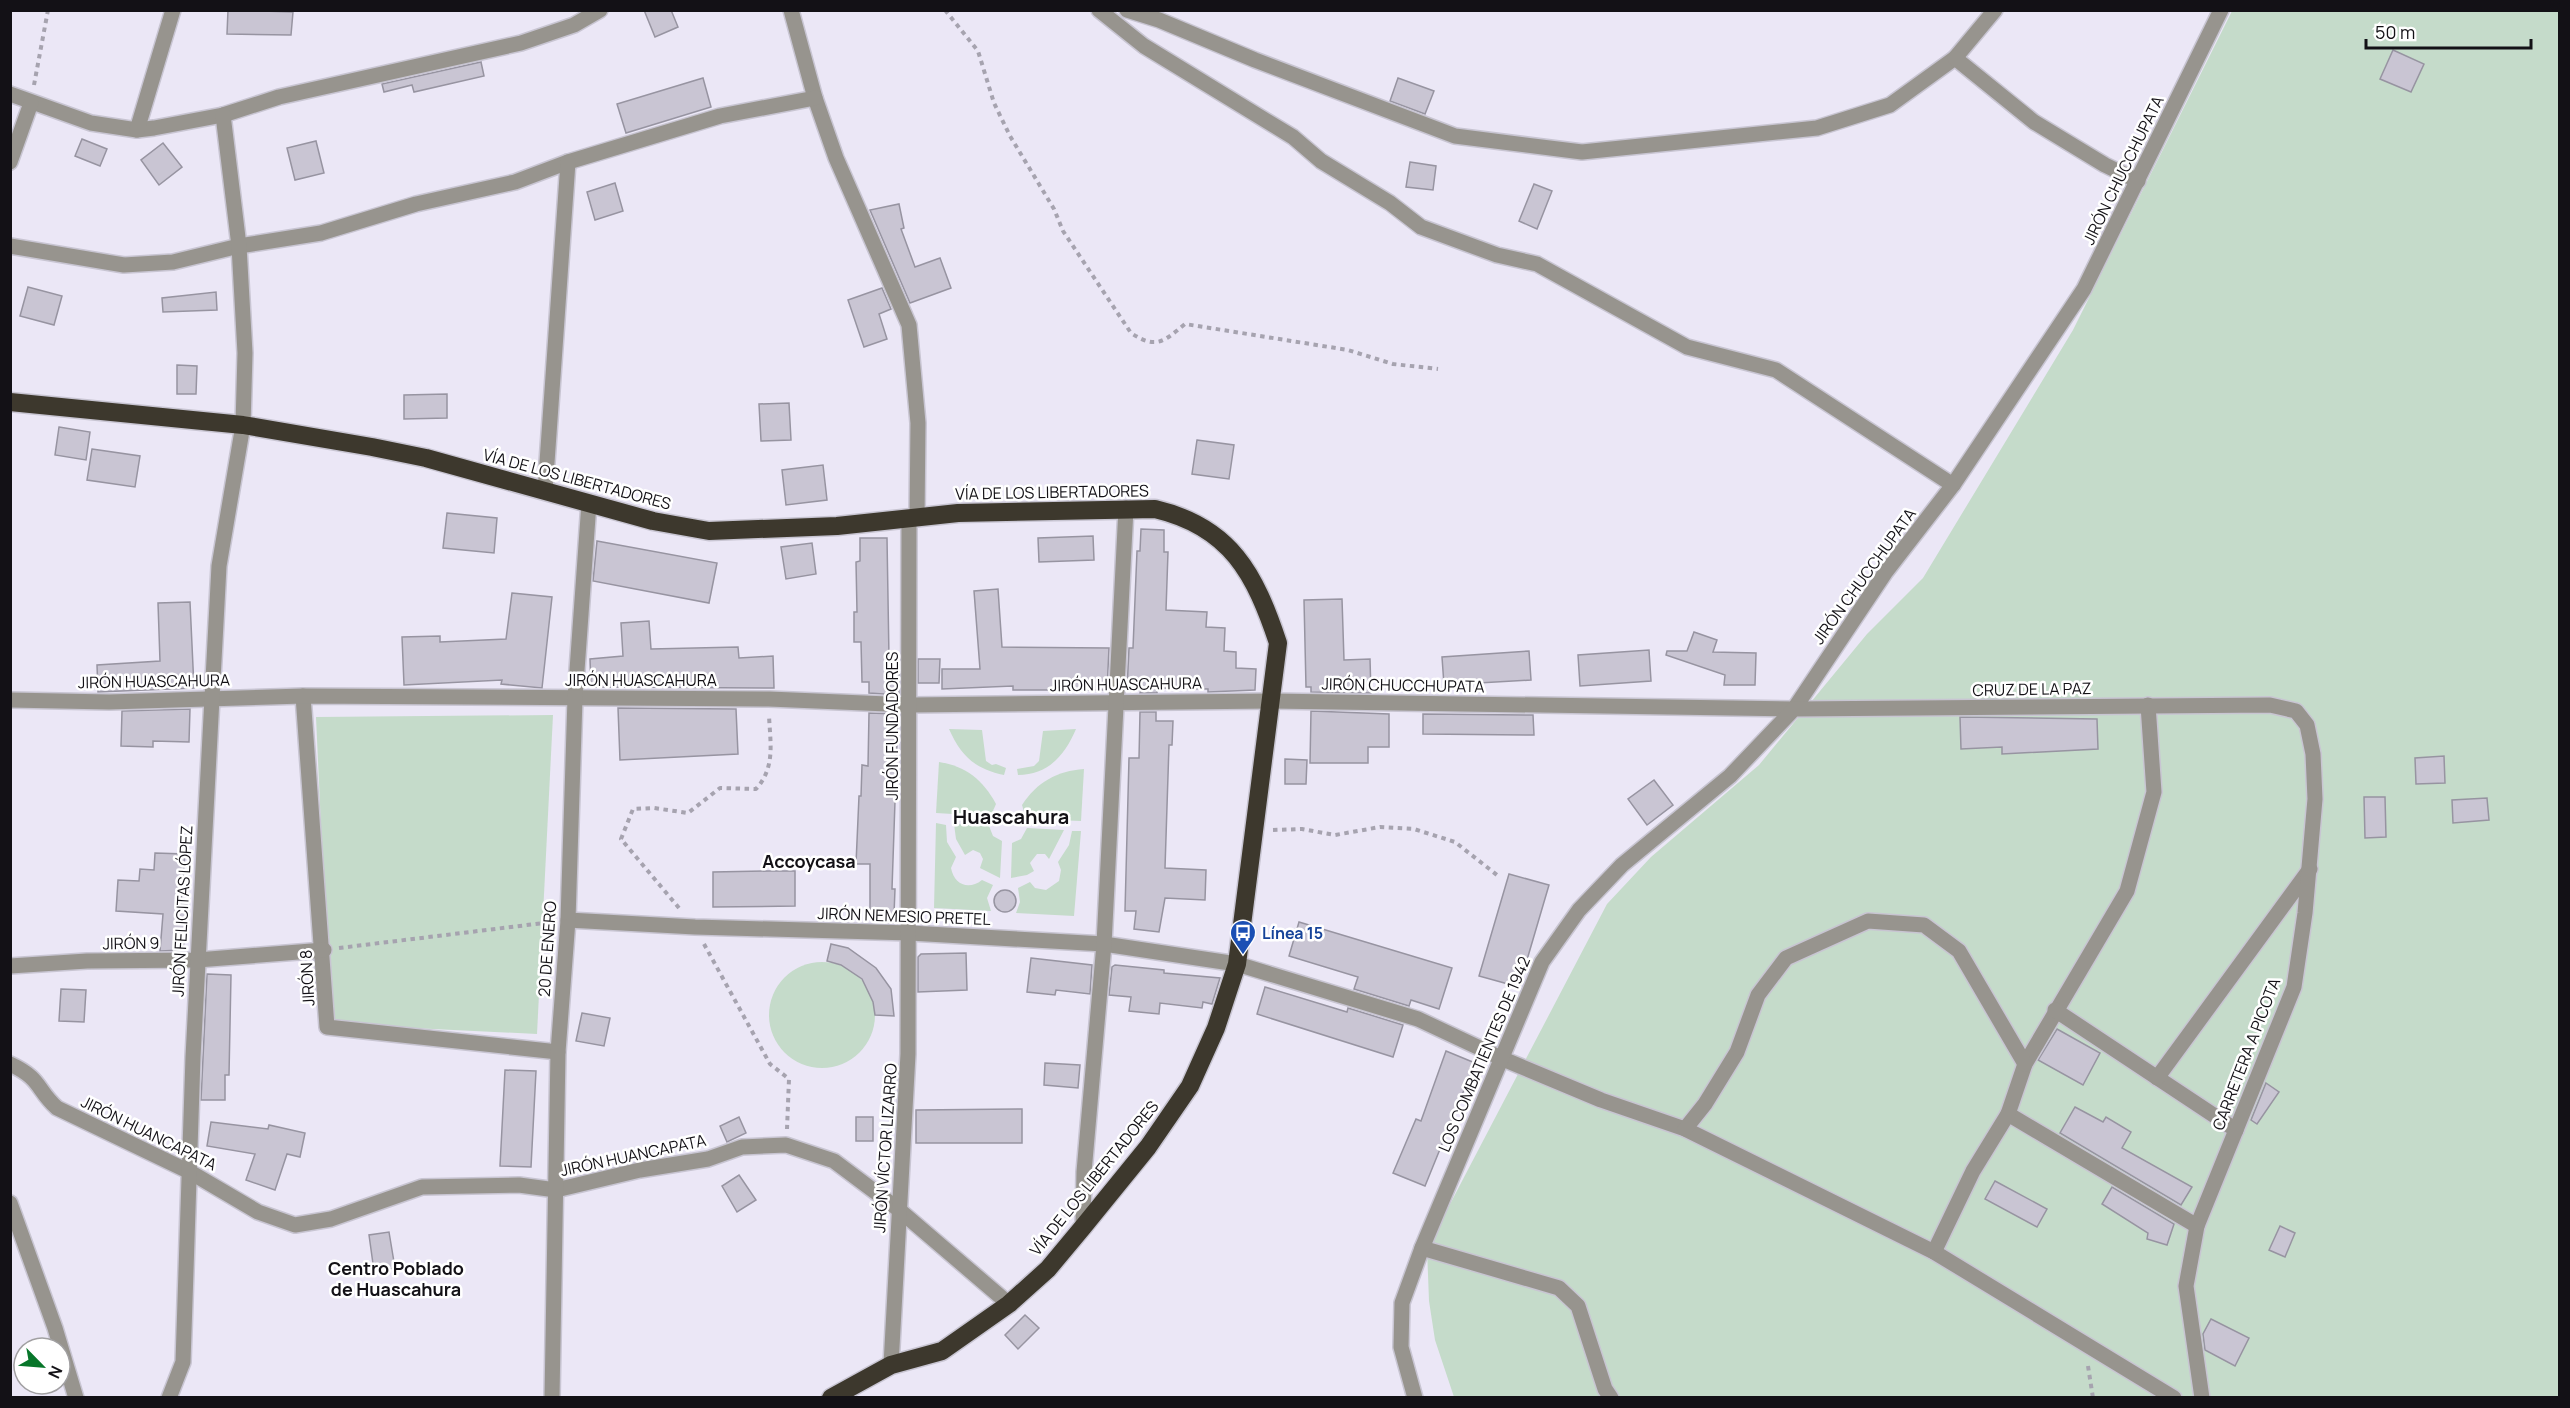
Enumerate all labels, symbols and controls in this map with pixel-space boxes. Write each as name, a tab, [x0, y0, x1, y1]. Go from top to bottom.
scale bar	[2366, 12, 2531, 50]
text: 50 m	[2375, 20, 2415, 44]
street label: JIRÓN CHUCCHUPATA	[2077, 92, 2169, 248]
street label: VÍA DE LOS LIBERTADORES	[481, 443, 673, 515]
street label: VÍA DE LOS LIBERTADORES	[955, 479, 1149, 505]
street label: JIRÓN CHUCCHUPATA	[1807, 504, 1921, 648]
street label: JIRÓN FUNDADORES	[881, 651, 903, 800]
street label: JIRÓN HUASCAHURA	[78, 669, 230, 693]
street label: JIRÓN HUASCAHURA	[565, 669, 717, 691]
street label: JIRÓN HUASCAHURA	[1050, 672, 1202, 696]
street label: JIRÓN CHUCCHUPATA	[1321, 673, 1485, 697]
street label: CRUZ DE LA PAZ	[1972, 677, 2092, 701]
district label: Huascahura	[953, 803, 1069, 830]
street label: JIRÓN FELICITAS LÓPEZ	[167, 825, 197, 997]
district label: Accoycasa	[762, 849, 856, 873]
street label: 20 DE ENERO	[533, 900, 561, 998]
street label: JIRÓN NEMESIO PRETEL	[817, 902, 991, 930]
bus stop icon: Línea 15	[1228, 918, 1258, 956]
place label: Línea 15	[1262, 922, 1323, 944]
street label: JIRÓN 9	[102, 932, 160, 954]
street label: JIRÓN 8	[295, 949, 319, 1007]
street label: LOS COMBATIENTES DE 1942	[1433, 953, 1535, 1155]
street label: CARRETERA A PICOTA	[2207, 975, 2285, 1133]
street label: JIRÓN VÍCTOR LIZARRO	[868, 1062, 902, 1233]
street label: JIRÓN HUANCAPATA	[77, 1091, 221, 1175]
street label: VÍA DE LOS LIBERTADORES	[1025, 1096, 1164, 1260]
street label: JIRÓN HUANCAPATA	[558, 1129, 708, 1181]
district label: Centro Poblado de Huascahura	[328, 1256, 464, 1301]
north arrow	[12, 1336, 72, 1396]
text: N	[43, 1362, 68, 1382]

